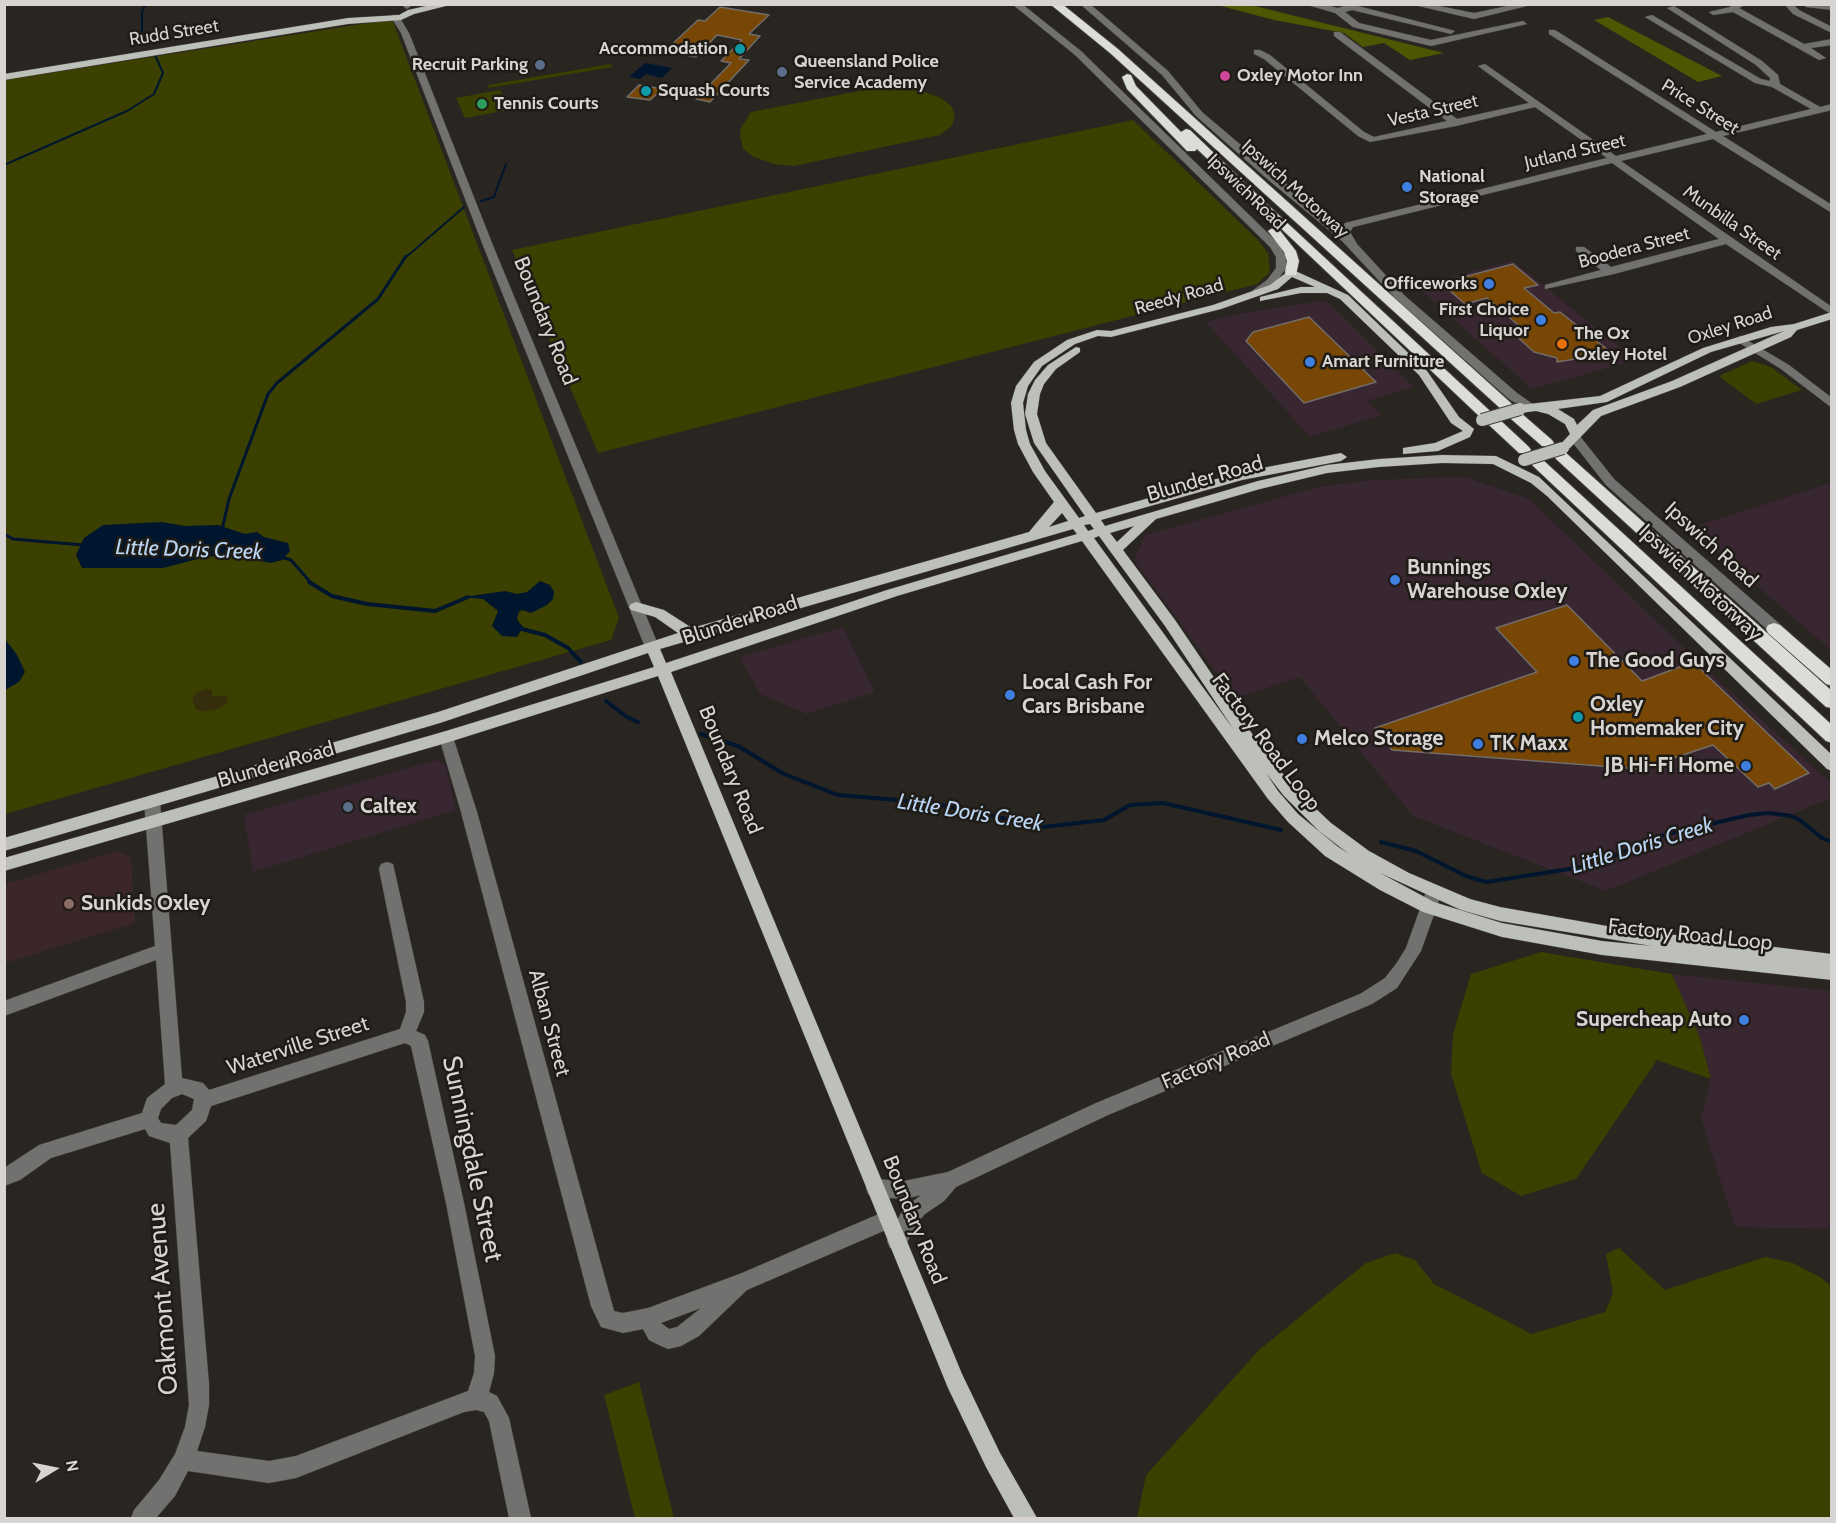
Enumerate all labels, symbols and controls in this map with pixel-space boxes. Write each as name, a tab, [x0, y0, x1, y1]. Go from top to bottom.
street label: Rudd Street	[128, 15, 220, 51]
place label: Accommodation	[599, 38, 728, 60]
marker: Accommodation	[733, 42, 747, 56]
place label: Queensland Police Service Academy	[794, 51, 939, 94]
place label: Recruit Parking	[412, 54, 528, 76]
marker: Recruit Parking	[533, 58, 547, 72]
marker: Queensland Police Service Academy	[775, 65, 789, 79]
place label: Oxley Motor Inn	[1237, 65, 1363, 87]
marker: Oxley Motor Inn	[1218, 69, 1232, 83]
street label: Price Street	[1657, 75, 1743, 139]
place label: Squash Courts	[658, 80, 770, 102]
marker: Squash Courts	[639, 84, 653, 98]
street label: Vesta Street	[1386, 90, 1480, 132]
place label: Tennis Courts	[494, 93, 599, 115]
marker: Tennis Courts	[475, 97, 489, 111]
street label: Jutland Street	[1522, 130, 1628, 174]
street label: Ipswich Motorway	[1237, 135, 1353, 243]
street label: Ipswich Road	[1203, 150, 1289, 234]
place label: National Storage	[1419, 166, 1485, 208]
marker: National Storage	[1400, 180, 1414, 194]
street label: Munbilla Street	[1679, 181, 1785, 265]
street label: Boodera Street	[1576, 223, 1692, 273]
street label: Boundary Road	[508, 253, 582, 389]
place label: Officeworks	[1384, 273, 1477, 295]
street label: Reedy Road	[1132, 274, 1226, 320]
marker: Officeworks	[1482, 277, 1496, 291]
place label: First Choice Liquor	[1439, 299, 1529, 342]
street label: Oxley Road	[1685, 302, 1775, 350]
marker: First Choice Liquor	[1534, 313, 1548, 327]
place label: The Ox Oxley Hotel	[1574, 323, 1667, 366]
marker: The Ox Oxley Hotel	[1555, 337, 1569, 351]
place label: Amart Furniture	[1322, 351, 1444, 373]
marker: Amart Furniture	[1303, 355, 1317, 369]
street label: Blunder Road	[1144, 450, 1266, 508]
street label: Ipswich Road	[1659, 497, 1763, 593]
street label: Ipswich Motorway	[1633, 519, 1767, 647]
water label: Little Doris Creek	[115, 534, 263, 566]
place label: Bunnings Warehouse Oxley	[1407, 555, 1567, 605]
marker: Bunnings Warehouse Oxley	[1388, 573, 1402, 587]
street label: Blunder Road	[679, 591, 801, 651]
place label: The Good Guys	[1586, 648, 1725, 674]
marker: The Good Guys	[1567, 654, 1581, 668]
street label: Factory Road Loop	[1206, 668, 1326, 816]
place label: Local Cash For Cars Brisbane	[1022, 670, 1152, 720]
marker: Local Cash For Cars Brisbane	[1003, 688, 1017, 702]
place label: Oxley Homemaker City	[1590, 692, 1744, 742]
street label: Boundary Road	[693, 702, 767, 838]
marker: Oxley Homemaker City	[1571, 710, 1585, 724]
place label: Melco Storage	[1314, 726, 1443, 752]
place label: TK Maxx	[1490, 731, 1568, 757]
marker: Melco Storage	[1295, 732, 1309, 746]
street label: Blunder Road	[215, 736, 337, 794]
marker: TK Maxx	[1471, 737, 1485, 751]
place label: JB Hi-Fi Home	[1605, 753, 1734, 779]
marker: JB Hi-Fi Home	[1739, 759, 1753, 773]
water label: Little Doris Creek	[895, 788, 1045, 838]
place label: Caltex	[360, 794, 417, 820]
marker: Caltex	[341, 800, 355, 814]
water label: Little Doris Creek	[1568, 812, 1716, 880]
place label: Sunkids Oxley	[81, 891, 211, 917]
marker: Sunkids Oxley	[62, 897, 76, 911]
street label: Factory Road Loop	[1606, 914, 1774, 956]
street label: Alban Street	[523, 967, 575, 1079]
place label: Supercheap Auto	[1576, 1007, 1732, 1033]
street label: Waterville Street	[224, 1011, 372, 1081]
marker: Supercheap Auto	[1737, 1013, 1751, 1027]
street label: Factory Road	[1158, 1027, 1274, 1095]
street label: Sunningdale Street	[435, 1053, 509, 1265]
street label: Boundary Road	[877, 1152, 951, 1288]
street label: Oakmont Avenue	[141, 1202, 185, 1396]
north arrow	[24, 1439, 84, 1499]
text: N	[62, 1459, 83, 1473]

